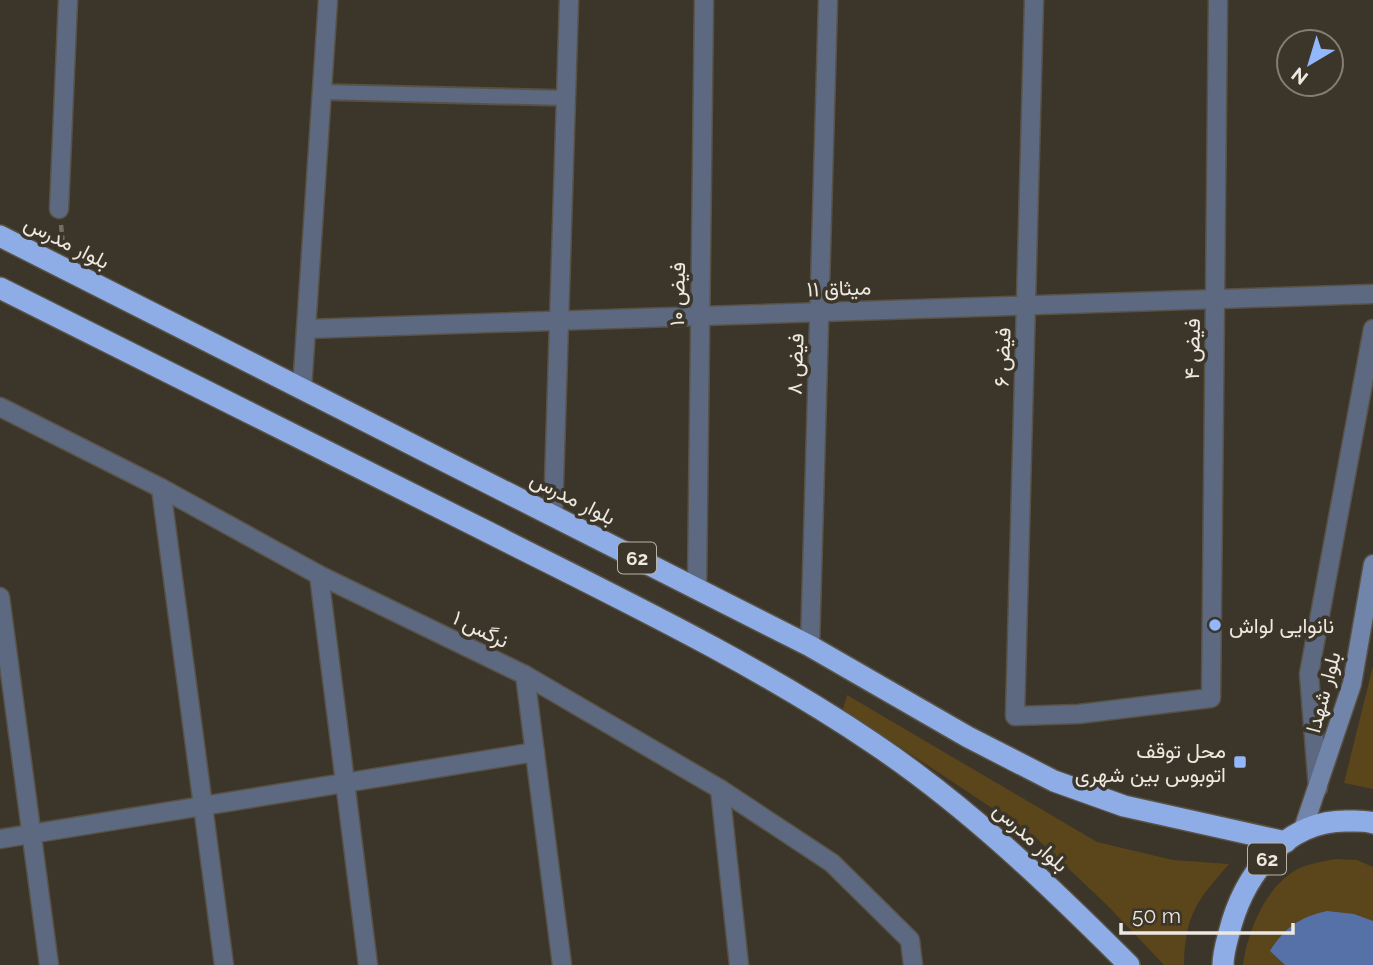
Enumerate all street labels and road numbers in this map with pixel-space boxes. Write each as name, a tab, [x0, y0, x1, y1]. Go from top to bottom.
street label: بلوار مدرس	[20, 210, 114, 275]
street label: فیض ۱۰	[664, 262, 690, 326]
street label: میثاق ۱۱	[806, 274, 872, 302]
street label: فیض ۴	[1179, 318, 1205, 380]
street label: فیض ۶	[988, 327, 1016, 387]
street label: فیض ۸	[781, 333, 809, 395]
street label: بلوار مدرس	[526, 466, 620, 531]
road number: 62	[618, 542, 656, 573]
street label: نرگس ۱	[449, 605, 513, 654]
street label: بلوار شهدا	[1300, 649, 1347, 735]
street label: بلوار مدرس	[988, 797, 1074, 878]
road number: 62	[1248, 844, 1286, 874]

